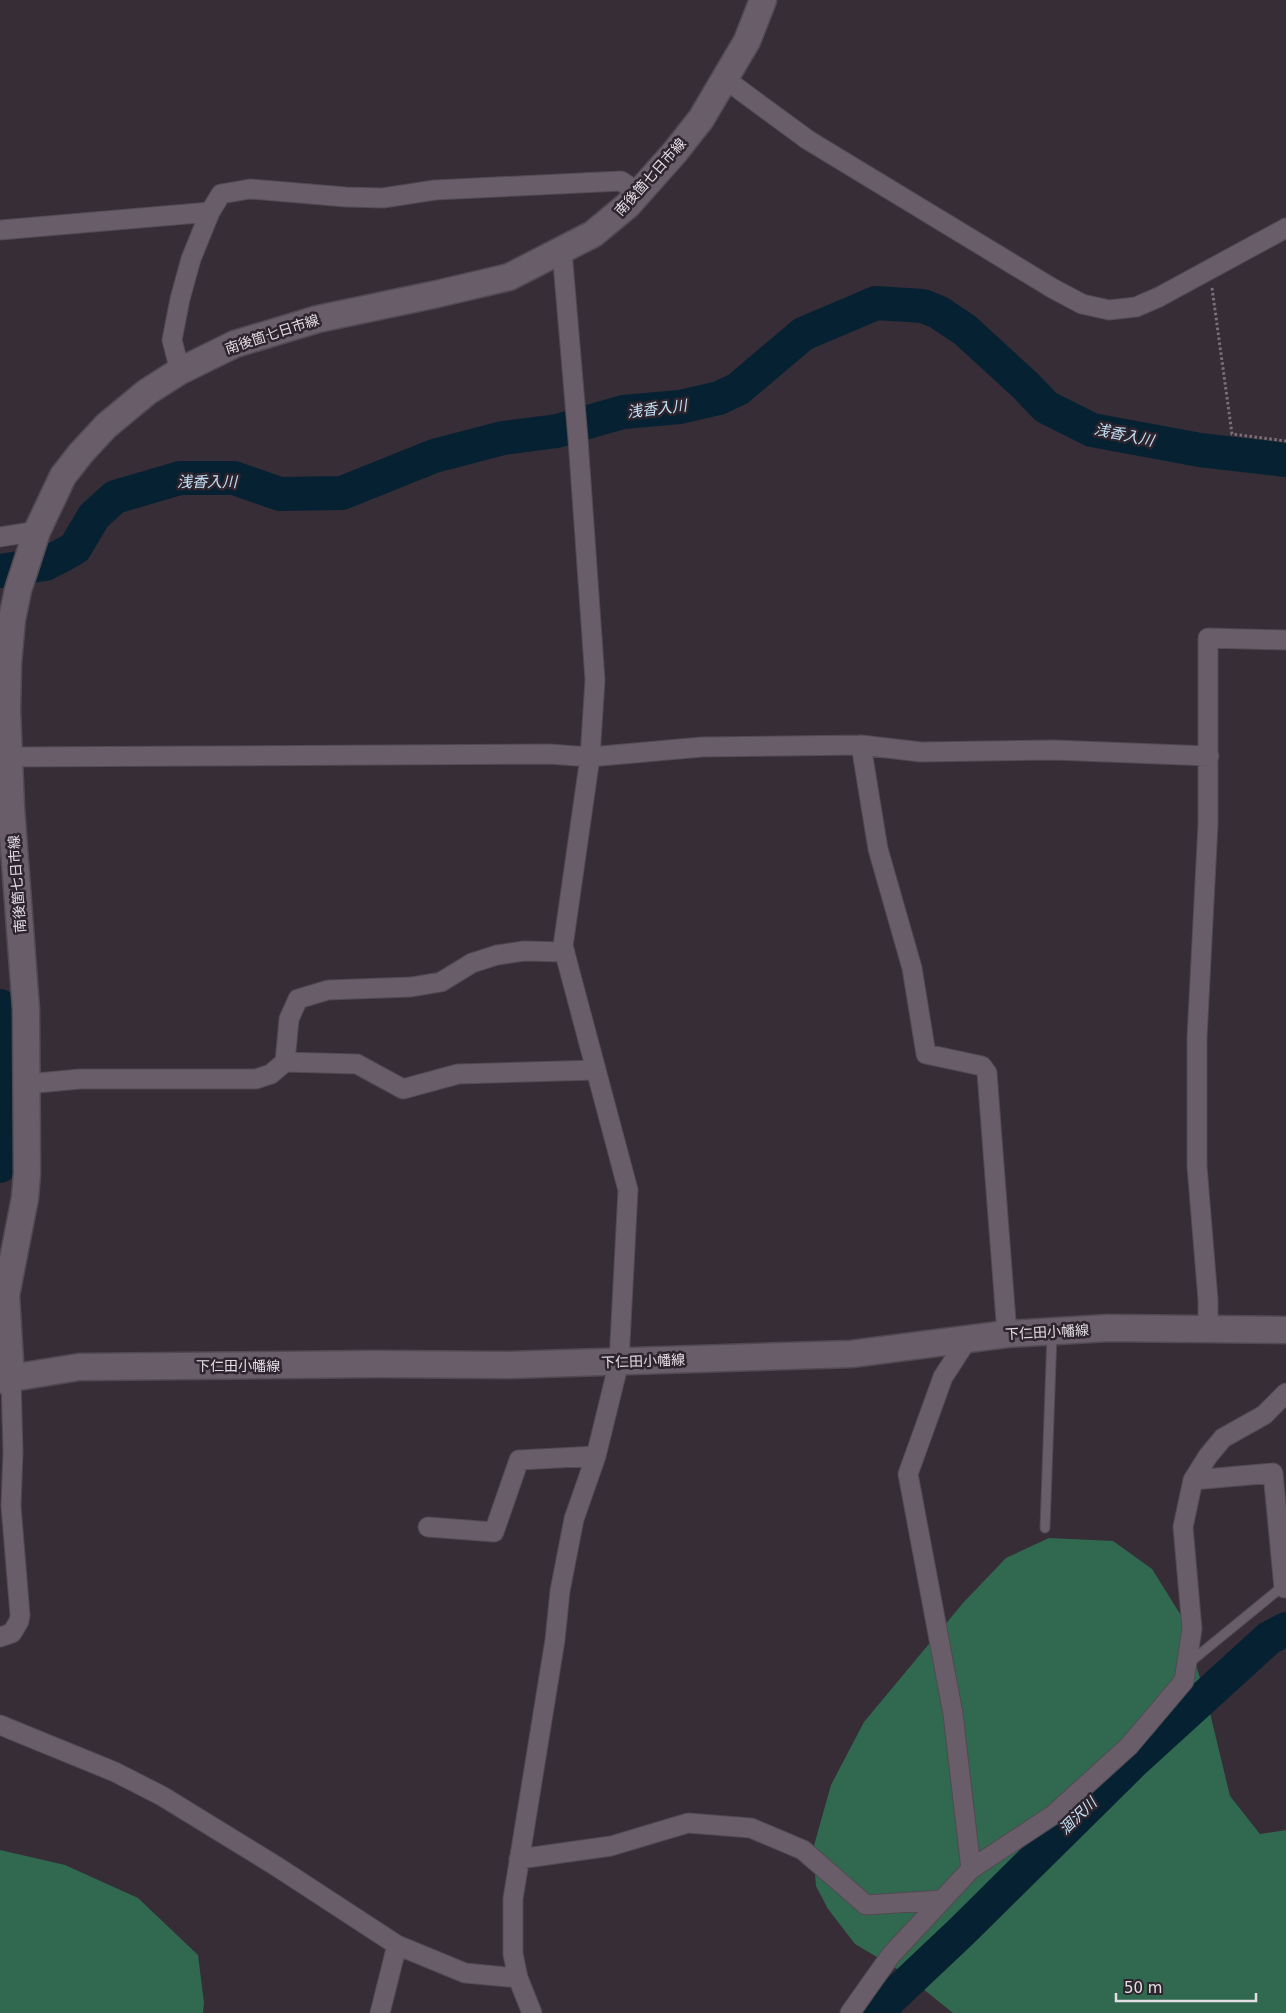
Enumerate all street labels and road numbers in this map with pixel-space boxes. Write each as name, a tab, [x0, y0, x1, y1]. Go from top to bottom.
street label: 南後箇七日市線	[611, 135, 689, 219]
street label: 南後箇七日市線	[223, 311, 321, 357]
street label: 南後箇七日市線	[6, 835, 28, 933]
street label: 下仁田小幡線	[1005, 1322, 1089, 1342]
street label: 下仁田小幡線	[601, 1352, 685, 1370]
street label: 下仁田小幡線	[196, 1358, 280, 1374]

